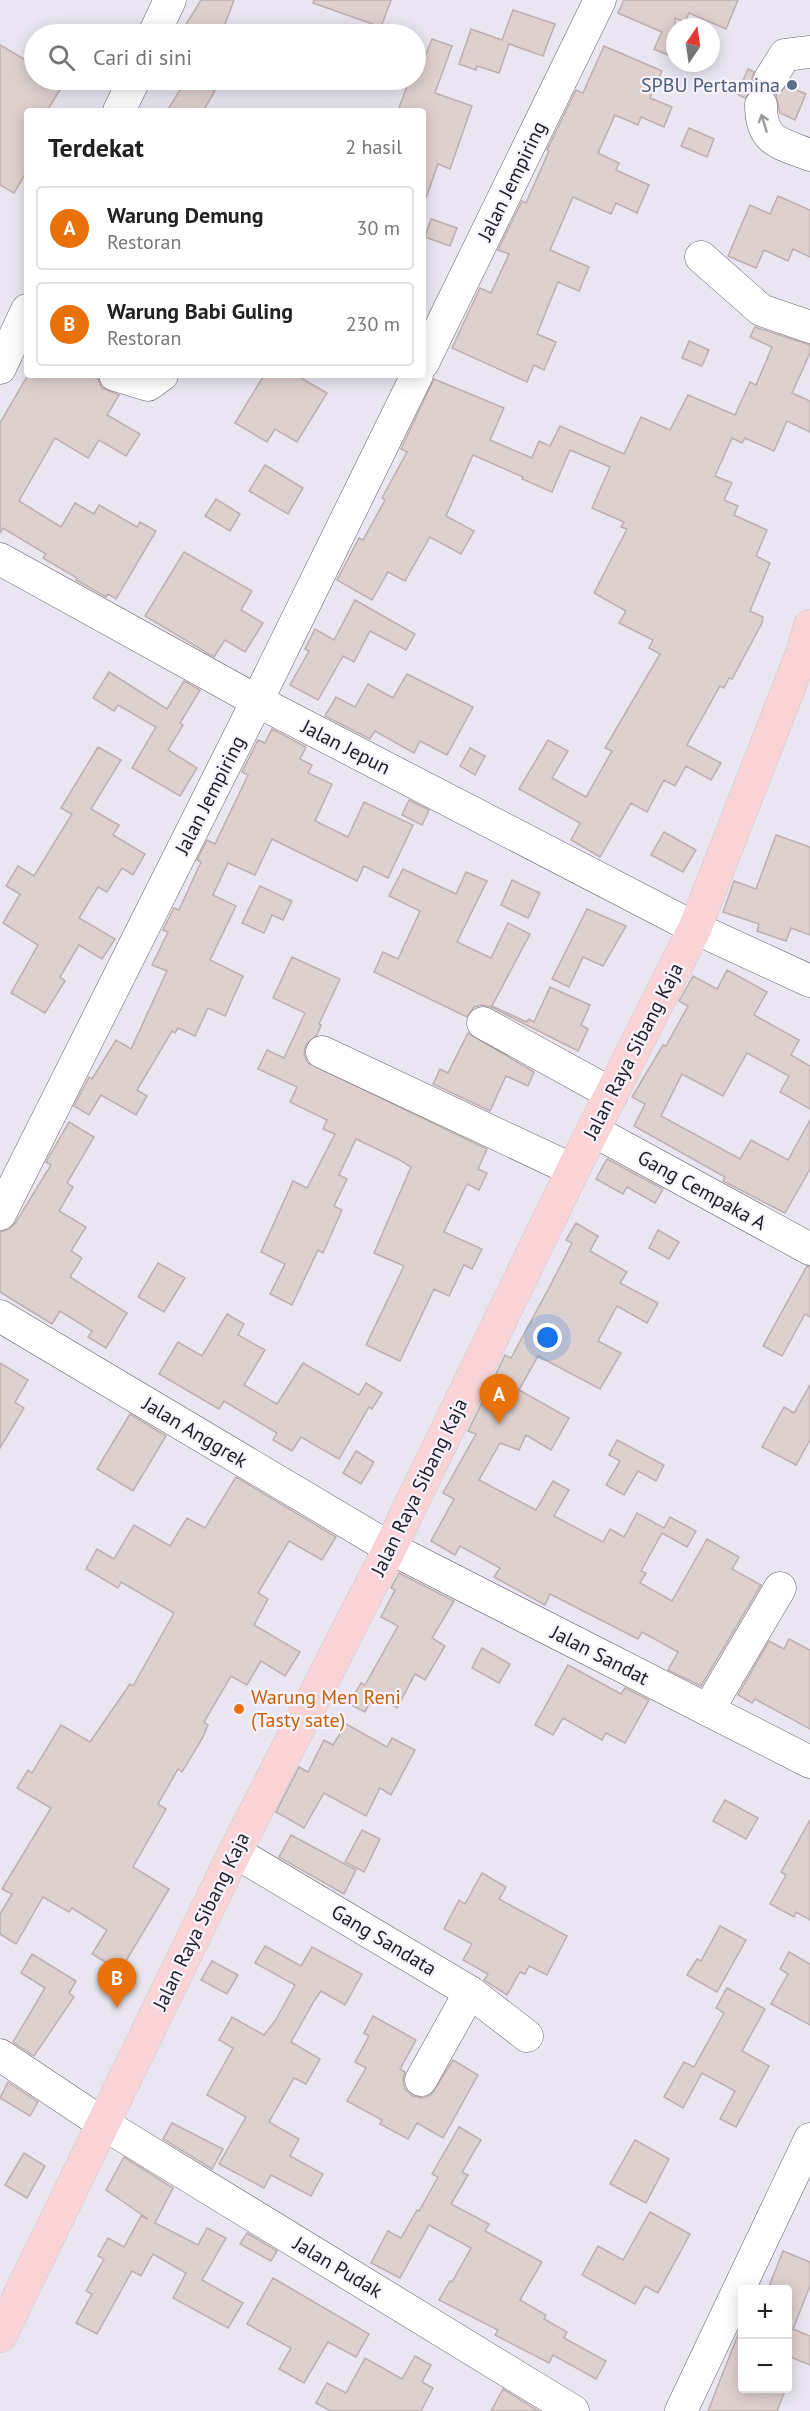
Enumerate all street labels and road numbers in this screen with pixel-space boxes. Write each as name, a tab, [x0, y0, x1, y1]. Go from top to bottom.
street label: Jalan Jempiring	[471, 117, 552, 246]
street label: Jalan Jepun	[296, 713, 395, 780]
street label: Jalan Jempiring	[168, 731, 251, 860]
street label: Jalan Raya Sibang Kaja	[577, 958, 689, 1144]
street label: Gang Cempaka A	[633, 1144, 771, 1236]
street label: Jalan Anggrek	[137, 1390, 253, 1474]
street label: Jalan Raya Sibang Kaja	[364, 1394, 473, 1581]
street label: Jalan Sandat	[546, 1619, 654, 1691]
street label: Jalan Raya Sibang Kaja	[146, 1828, 255, 2015]
street label: Gang Sandata	[327, 1898, 441, 1982]
street label: Jalan Pudak	[288, 2230, 388, 2304]

